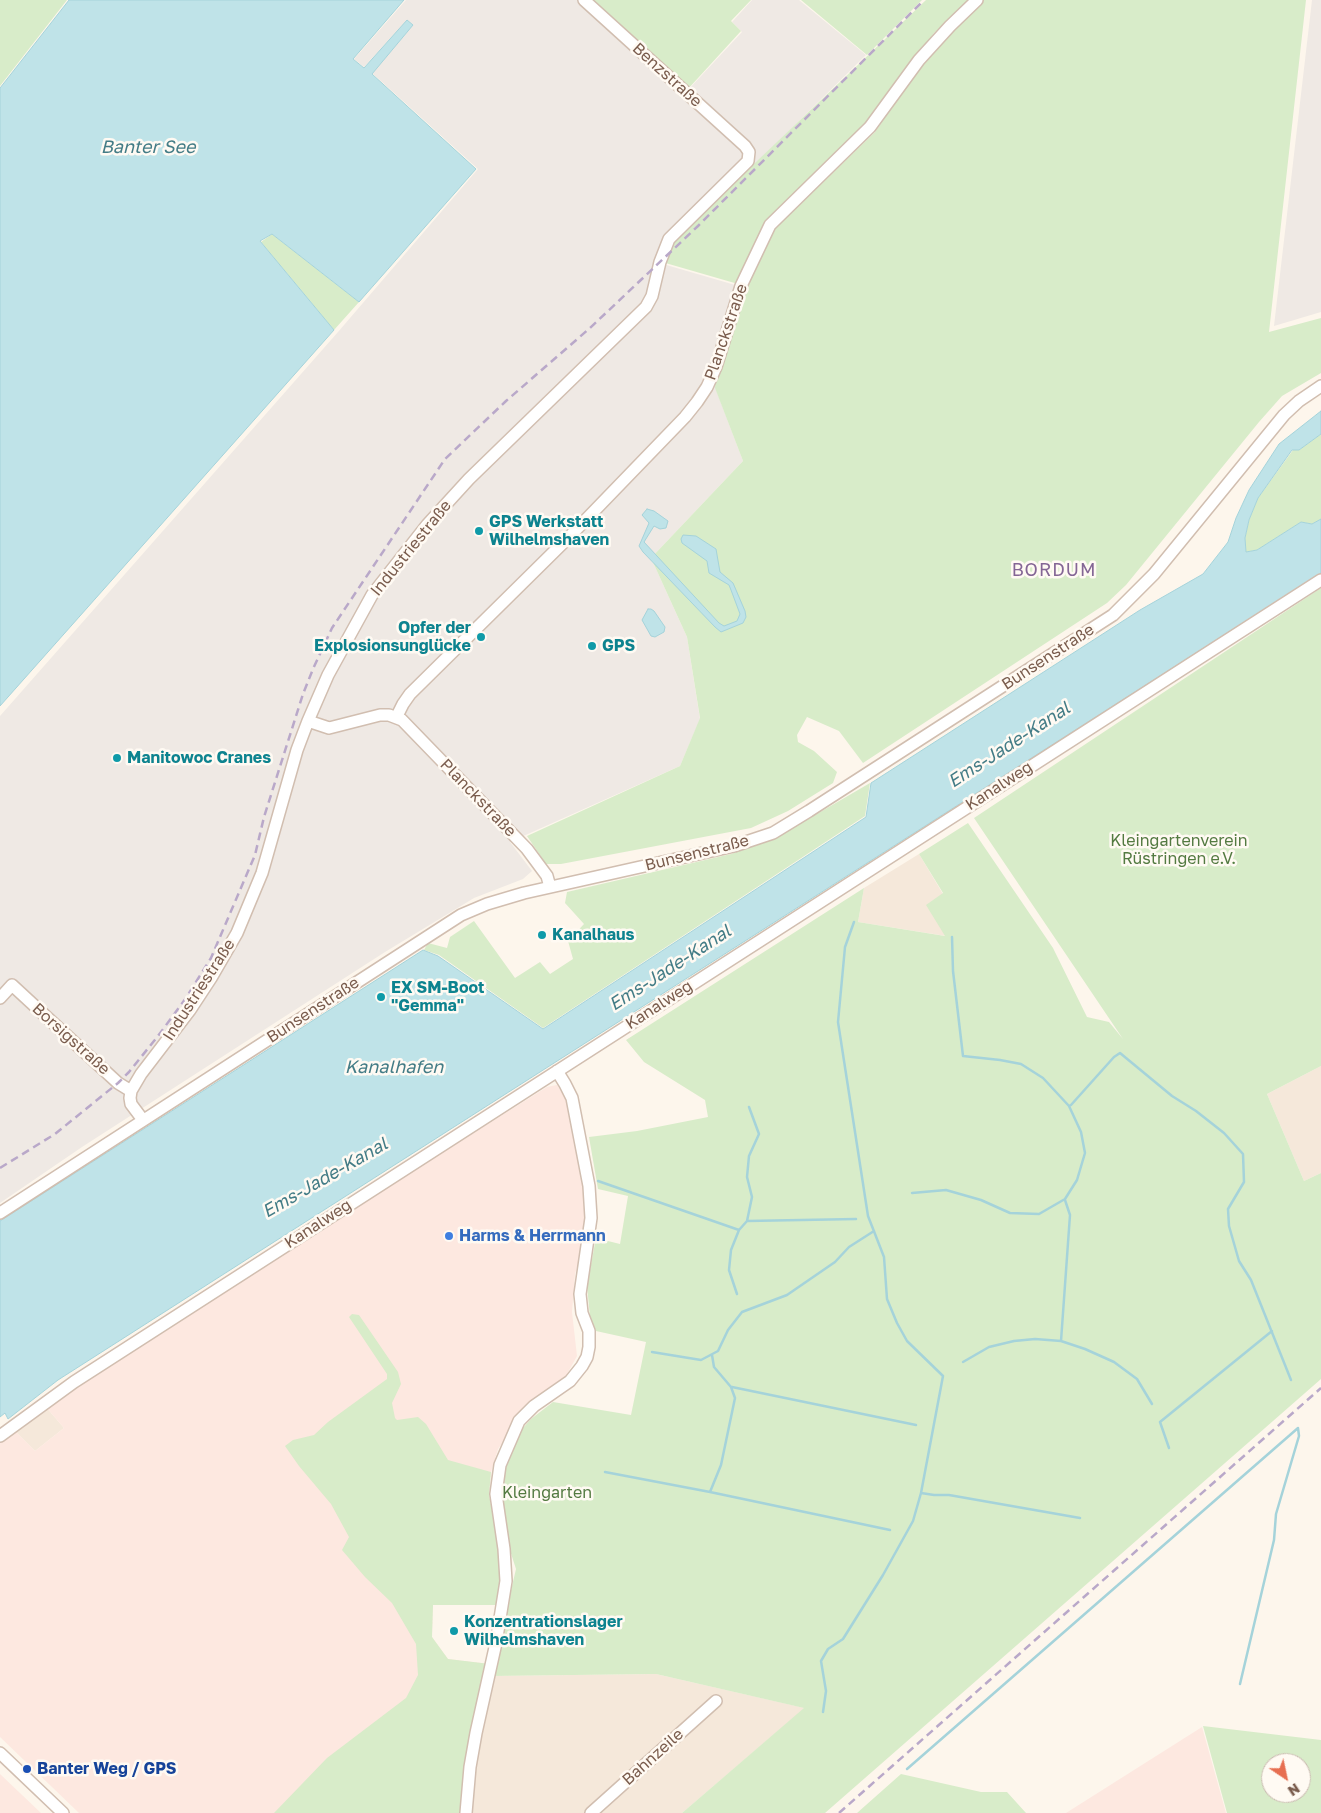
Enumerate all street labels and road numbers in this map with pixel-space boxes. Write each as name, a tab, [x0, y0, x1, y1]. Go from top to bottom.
street label: Benzstraße	[628, 39, 706, 111]
street label: Planckstraße	[701, 281, 751, 383]
street label: Industriestraße	[367, 496, 455, 600]
street label: Bunsenstraße	[998, 620, 1098, 694]
street label: Planckstraße	[436, 755, 520, 841]
street label: Kanalweg	[962, 757, 1036, 815]
street label: Bunsenstraße	[643, 831, 751, 875]
street label: Industriestraße	[159, 935, 239, 1045]
street label: Bunsenstraße	[263, 973, 363, 1047]
street label: Kanalweg	[622, 976, 696, 1034]
street label: Borsigstraße	[28, 999, 114, 1079]
street label: Kanalweg	[281, 1195, 355, 1253]
street label: Bahnzeile	[619, 1725, 687, 1789]

